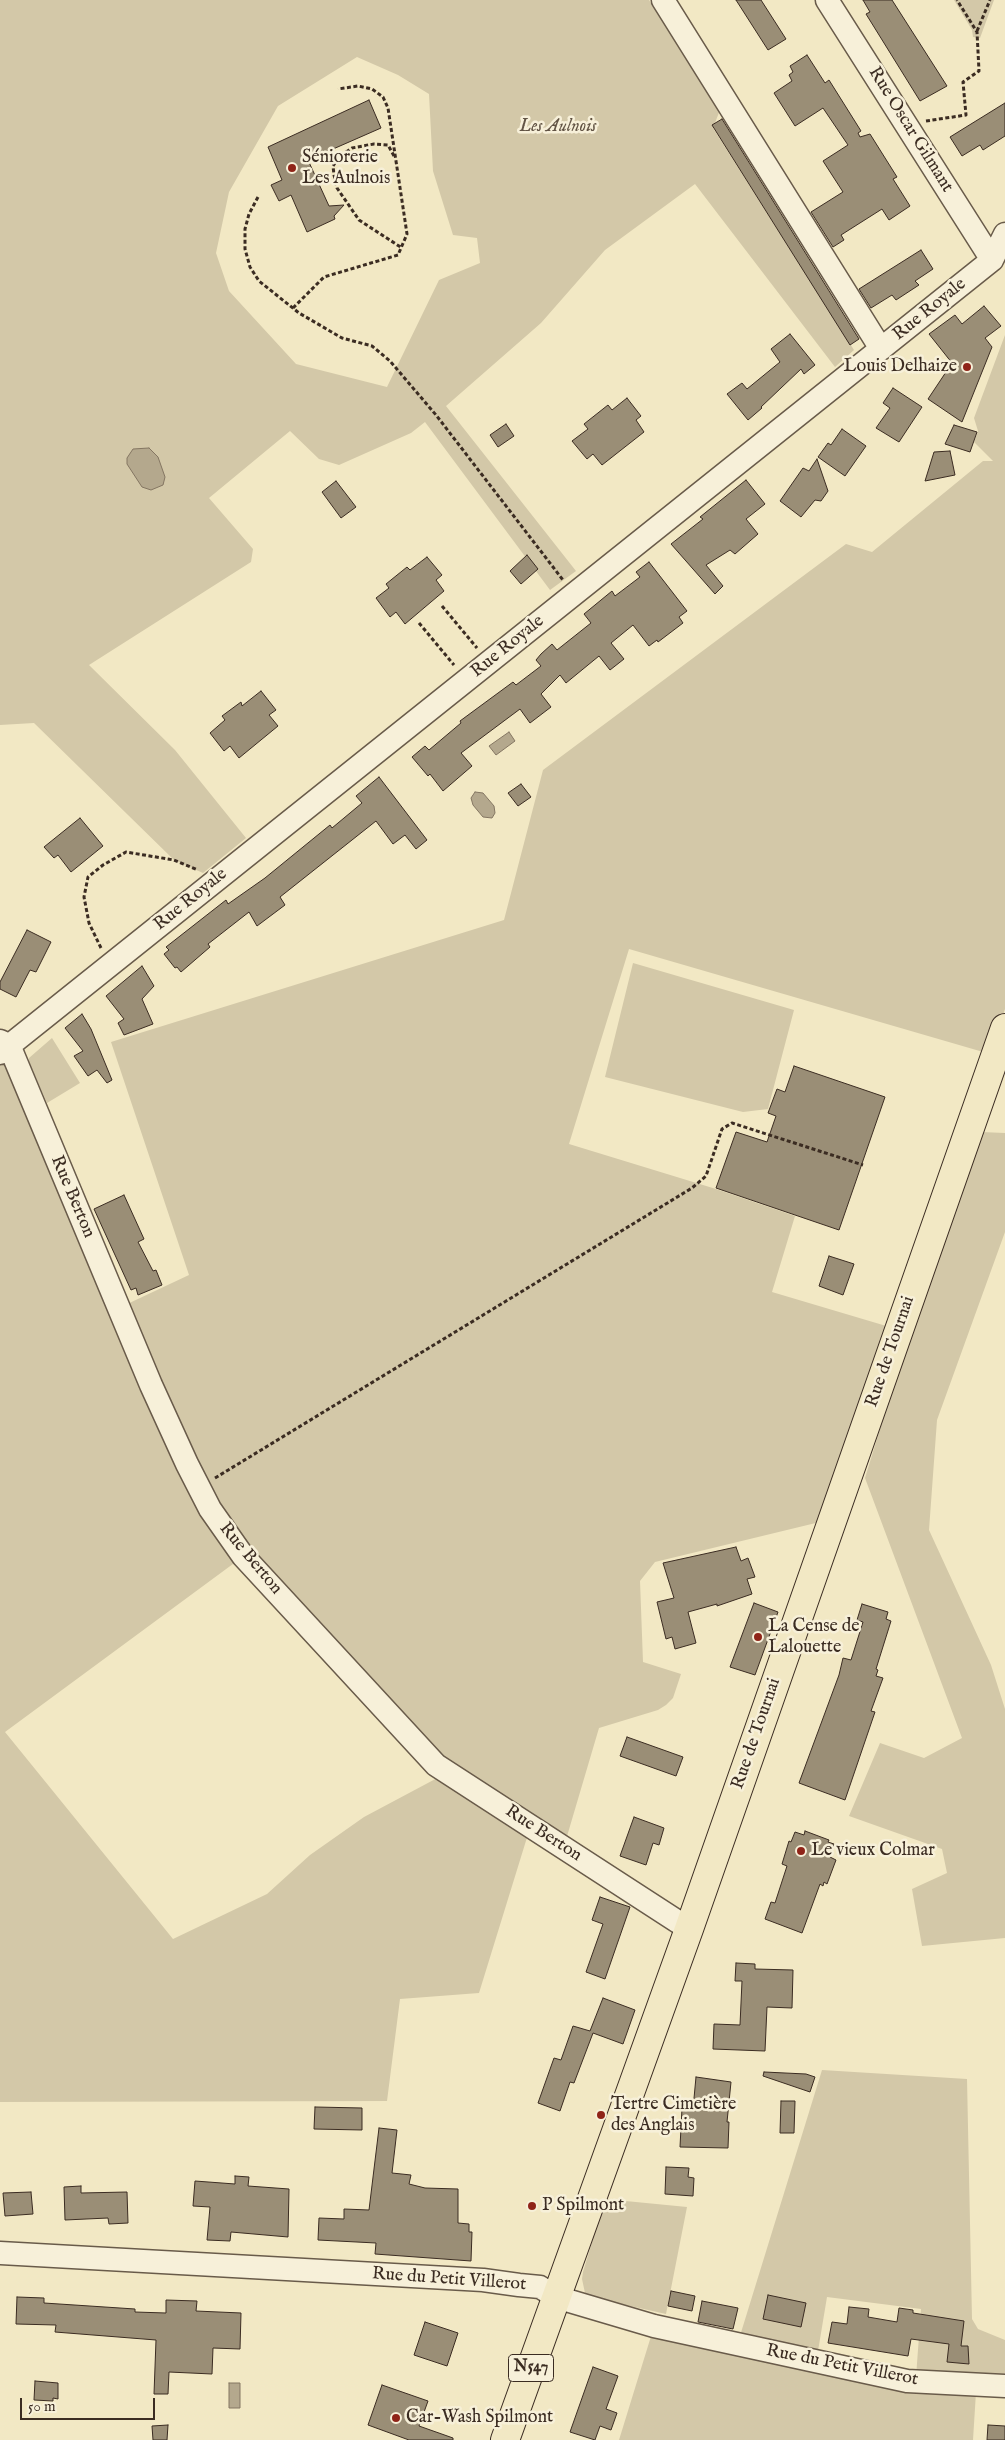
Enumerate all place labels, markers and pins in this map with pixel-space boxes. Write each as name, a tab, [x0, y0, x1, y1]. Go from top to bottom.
place label: Séniorerie Les Aulnois	[302, 147, 390, 190]
marker: Séniorerie Les Aulnois	[286, 162, 298, 174]
place label: Louis Delhaize	[844, 356, 957, 378]
marker: Louis Delhaize	[961, 361, 973, 373]
place label: La Cense de Lalouette	[768, 1616, 860, 1658]
marker: La Cense de Lalouette	[752, 1631, 764, 1643]
place label: Le vieux Colmar	[811, 1840, 935, 1862]
marker: Le vieux Colmar	[795, 1845, 807, 1857]
place label: Tertre Cimetière des Anglais	[611, 2094, 736, 2136]
marker: Tertre Cimetière des Anglais	[595, 2109, 607, 2121]
place label: P Spilmont	[542, 2195, 624, 2217]
marker: P Spilmont	[526, 2200, 538, 2212]
place label: Car-Wash Spilmont	[406, 2407, 553, 2429]
marker: Car-Wash Spilmont	[390, 2412, 402, 2424]

